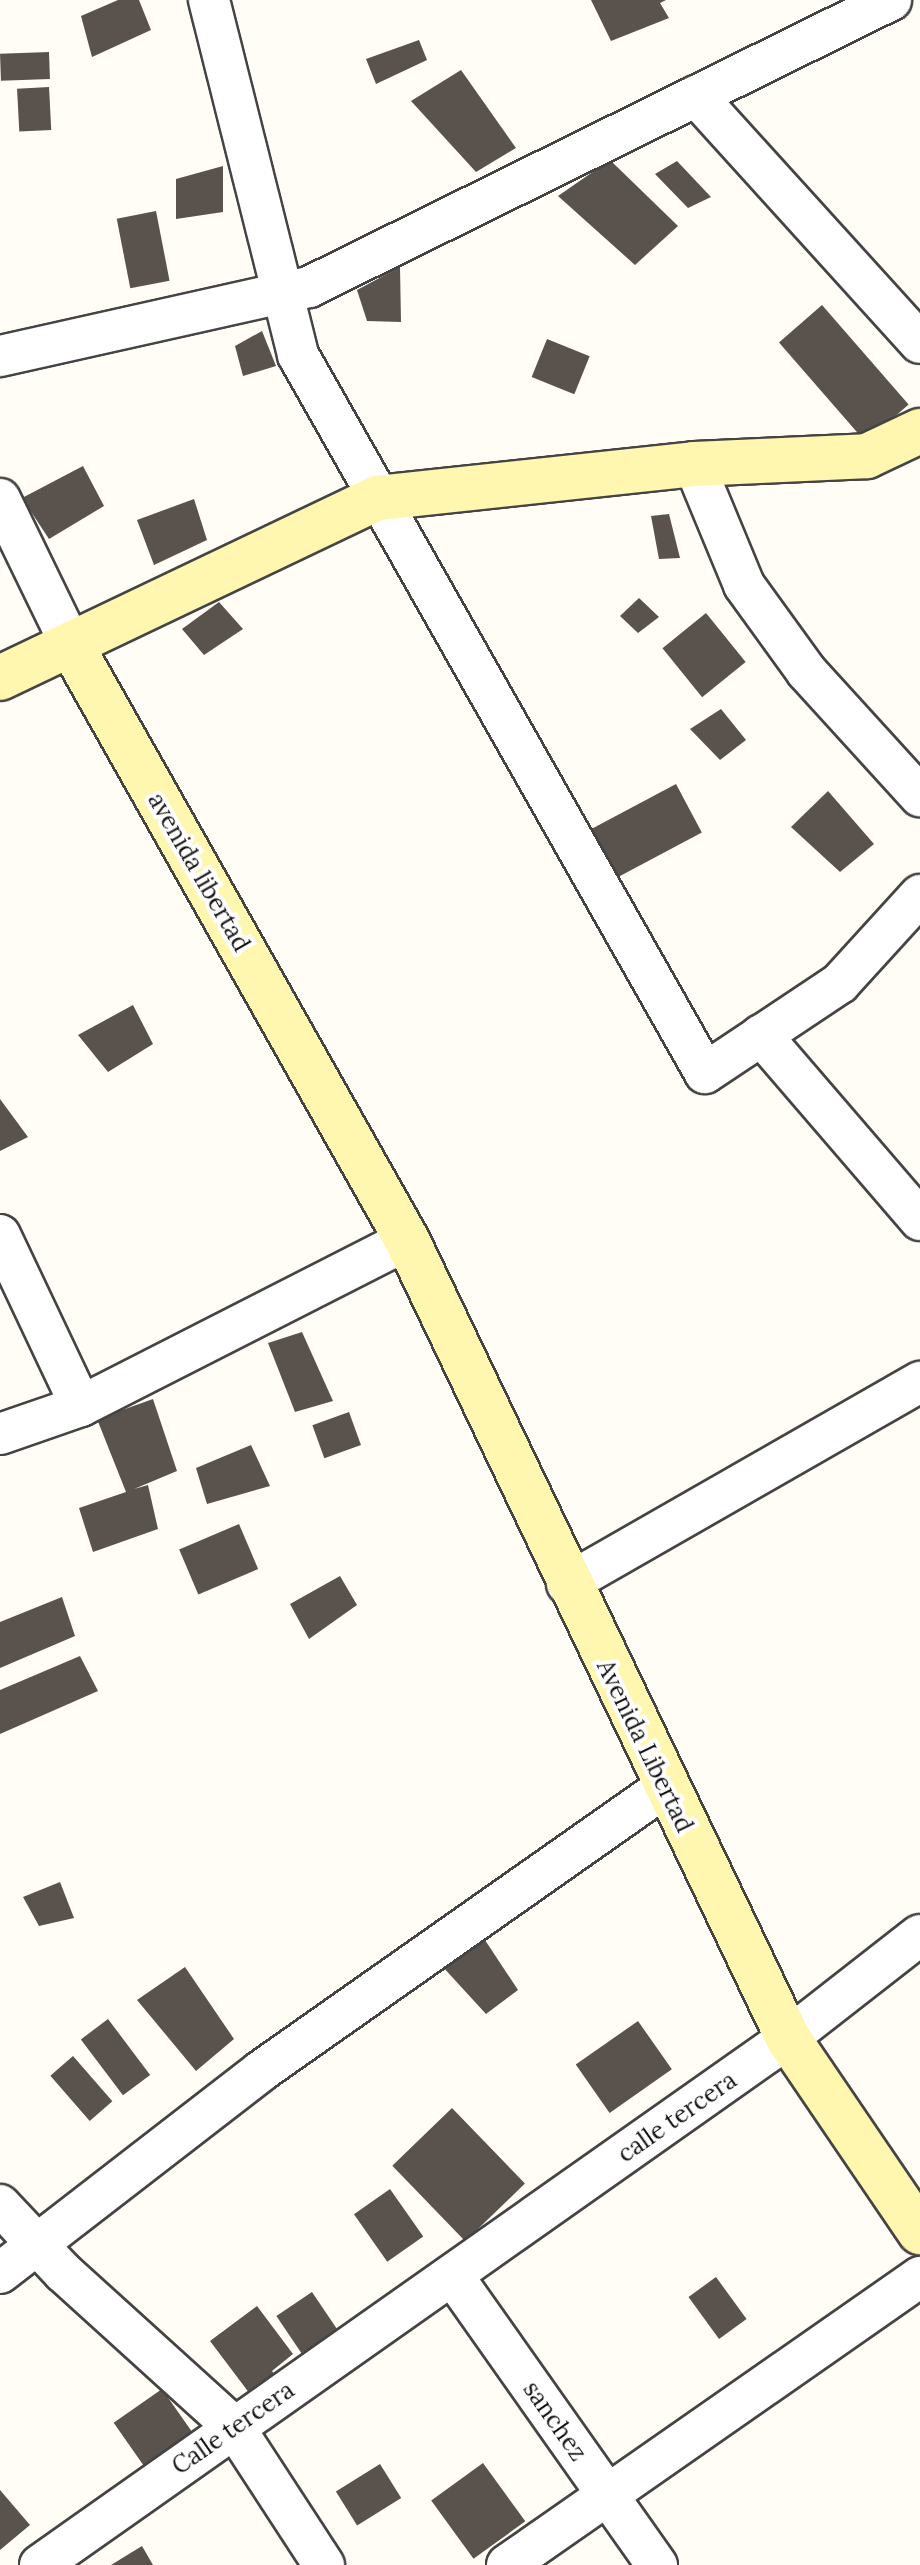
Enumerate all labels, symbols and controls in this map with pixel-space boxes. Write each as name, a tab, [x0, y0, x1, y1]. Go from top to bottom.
street label: avenida libertad	[142, 788, 256, 956]
street label: Avenida Libertad	[591, 1655, 699, 1837]
street label: calle tercera	[612, 2066, 742, 2168]
street label: Calle tercera	[166, 2375, 300, 2481]
street label: sanchez	[517, 2376, 593, 2466]

